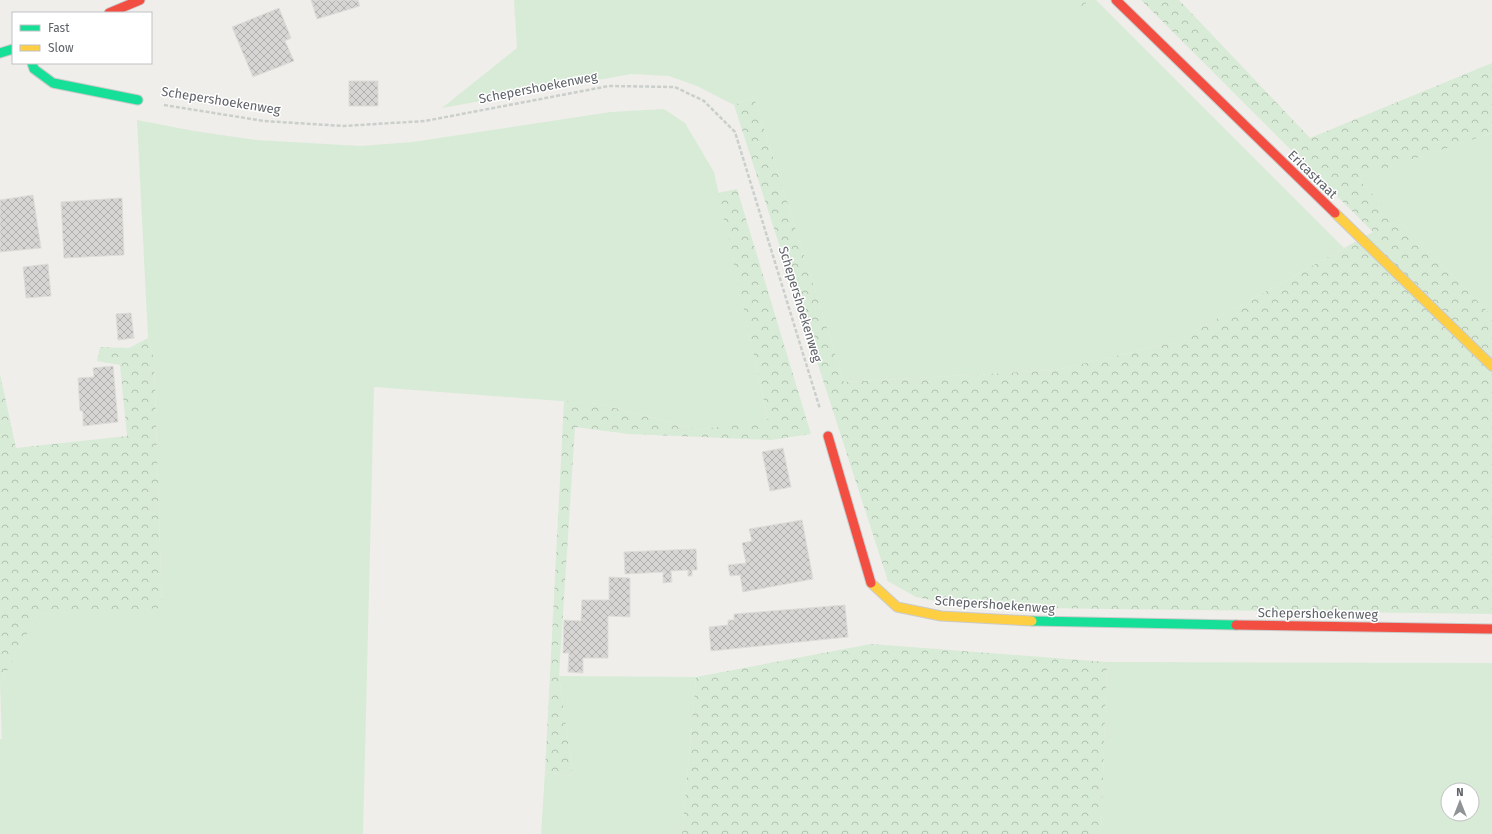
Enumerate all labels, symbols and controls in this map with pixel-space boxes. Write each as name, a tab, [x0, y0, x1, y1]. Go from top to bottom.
legend	[12, 12, 152, 64]
text: Fast	[48, 21, 70, 35]
text: Slow	[48, 41, 74, 55]
street label: Schepershoekenweg	[478, 69, 599, 106]
street label: Schepershoekenweg	[160, 84, 282, 117]
street label: Ericastraat	[1285, 147, 1341, 202]
street label: Schepershoekenweg	[776, 244, 825, 364]
street label: Schepershoekenweg	[934, 593, 1056, 616]
street label: Schepershoekenweg	[1258, 605, 1379, 622]
north arrow	[1440, 782, 1480, 822]
text: N	[1456, 786, 1464, 799]

